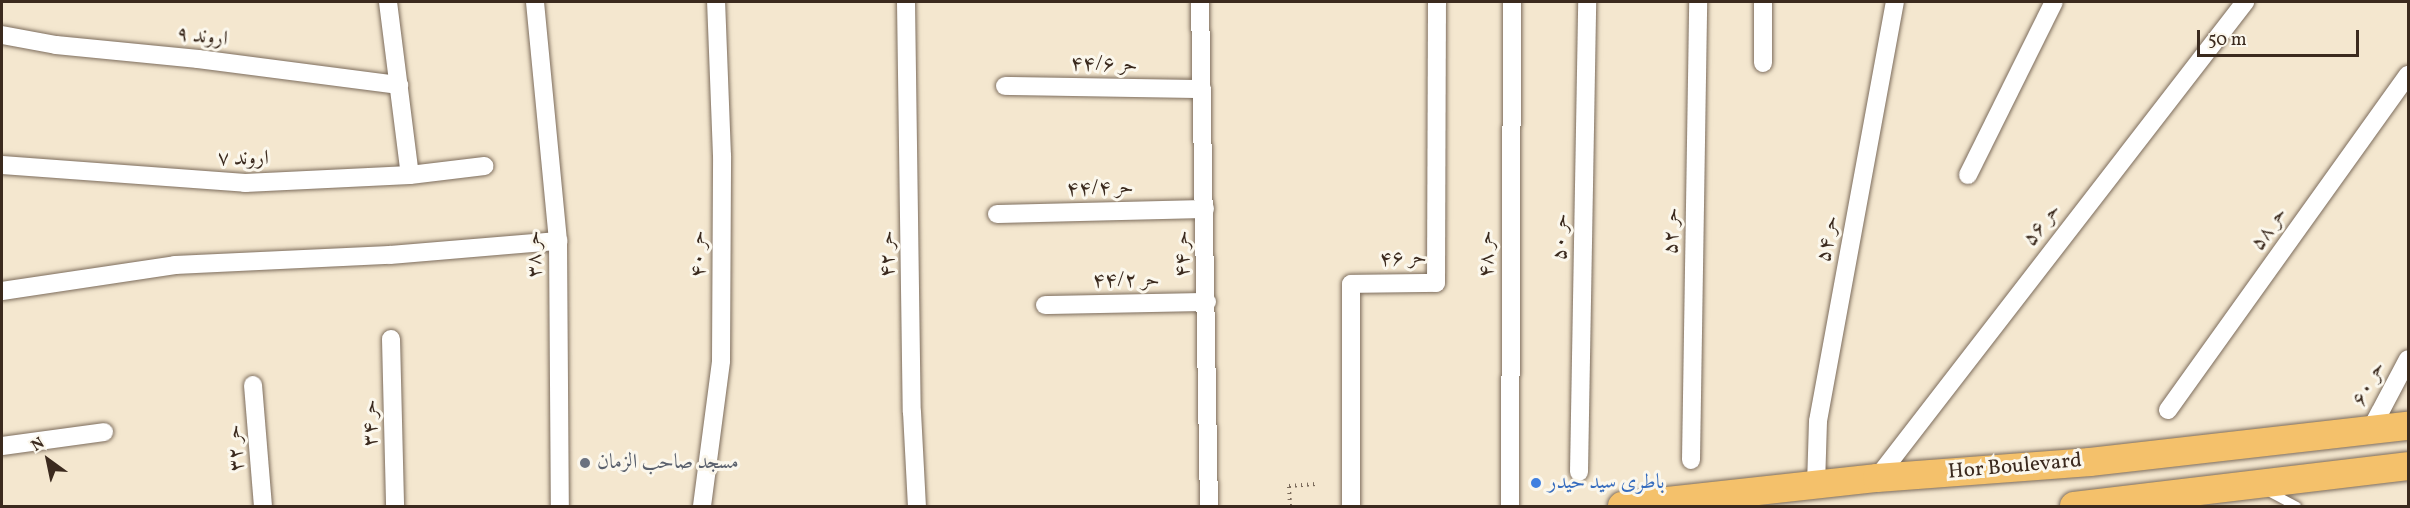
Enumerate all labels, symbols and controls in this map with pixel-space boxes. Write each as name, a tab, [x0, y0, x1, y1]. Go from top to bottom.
scale bar	[2200, 18, 2362, 56]
street label: اروند ۹	[175, 21, 229, 53]
text: 50 m	[2208, 28, 2247, 53]
street label: حر ۴۴/۶	[1070, 52, 1138, 78]
street label: اروند ۷	[217, 146, 269, 172]
street label: حر ۴۴/۴	[1066, 175, 1134, 203]
street label: حر ۵۶	[2018, 199, 2066, 251]
street label: حر ۵۸	[2245, 202, 2293, 256]
street label: حر ۵۲	[1659, 207, 1685, 255]
street label: حر ۵۰	[1548, 213, 1574, 261]
street label: حر ۵۴	[1811, 214, 1845, 264]
street label: حر ۳۸	[522, 230, 548, 278]
street label: حر ۴۰	[686, 230, 712, 278]
street label: حر ۴۲	[875, 230, 901, 278]
street label: حر ۴۴	[1170, 230, 1196, 278]
street label: حر ۴۸	[1474, 230, 1500, 278]
street label: حر ۴۶	[1379, 245, 1427, 273]
street label: حر ۴۴/۲	[1092, 268, 1160, 294]
street label: حر ۶۰	[2347, 357, 2391, 411]
street label: حر ۳۴	[358, 399, 384, 447]
street label: حر ۳۲	[221, 423, 251, 473]
north arrow	[18, 430, 78, 490]
text: N	[27, 433, 49, 457]
street label: Hor Boulevard	[1947, 449, 2083, 485]
place label: مسجد صاحب الزمان	[597, 450, 739, 476]
marker: مسجد صاحب الزمان	[578, 456, 592, 470]
place label: باطری سید حیدر	[1548, 470, 1664, 496]
marker: باطری سید حیدر	[1529, 476, 1543, 490]

